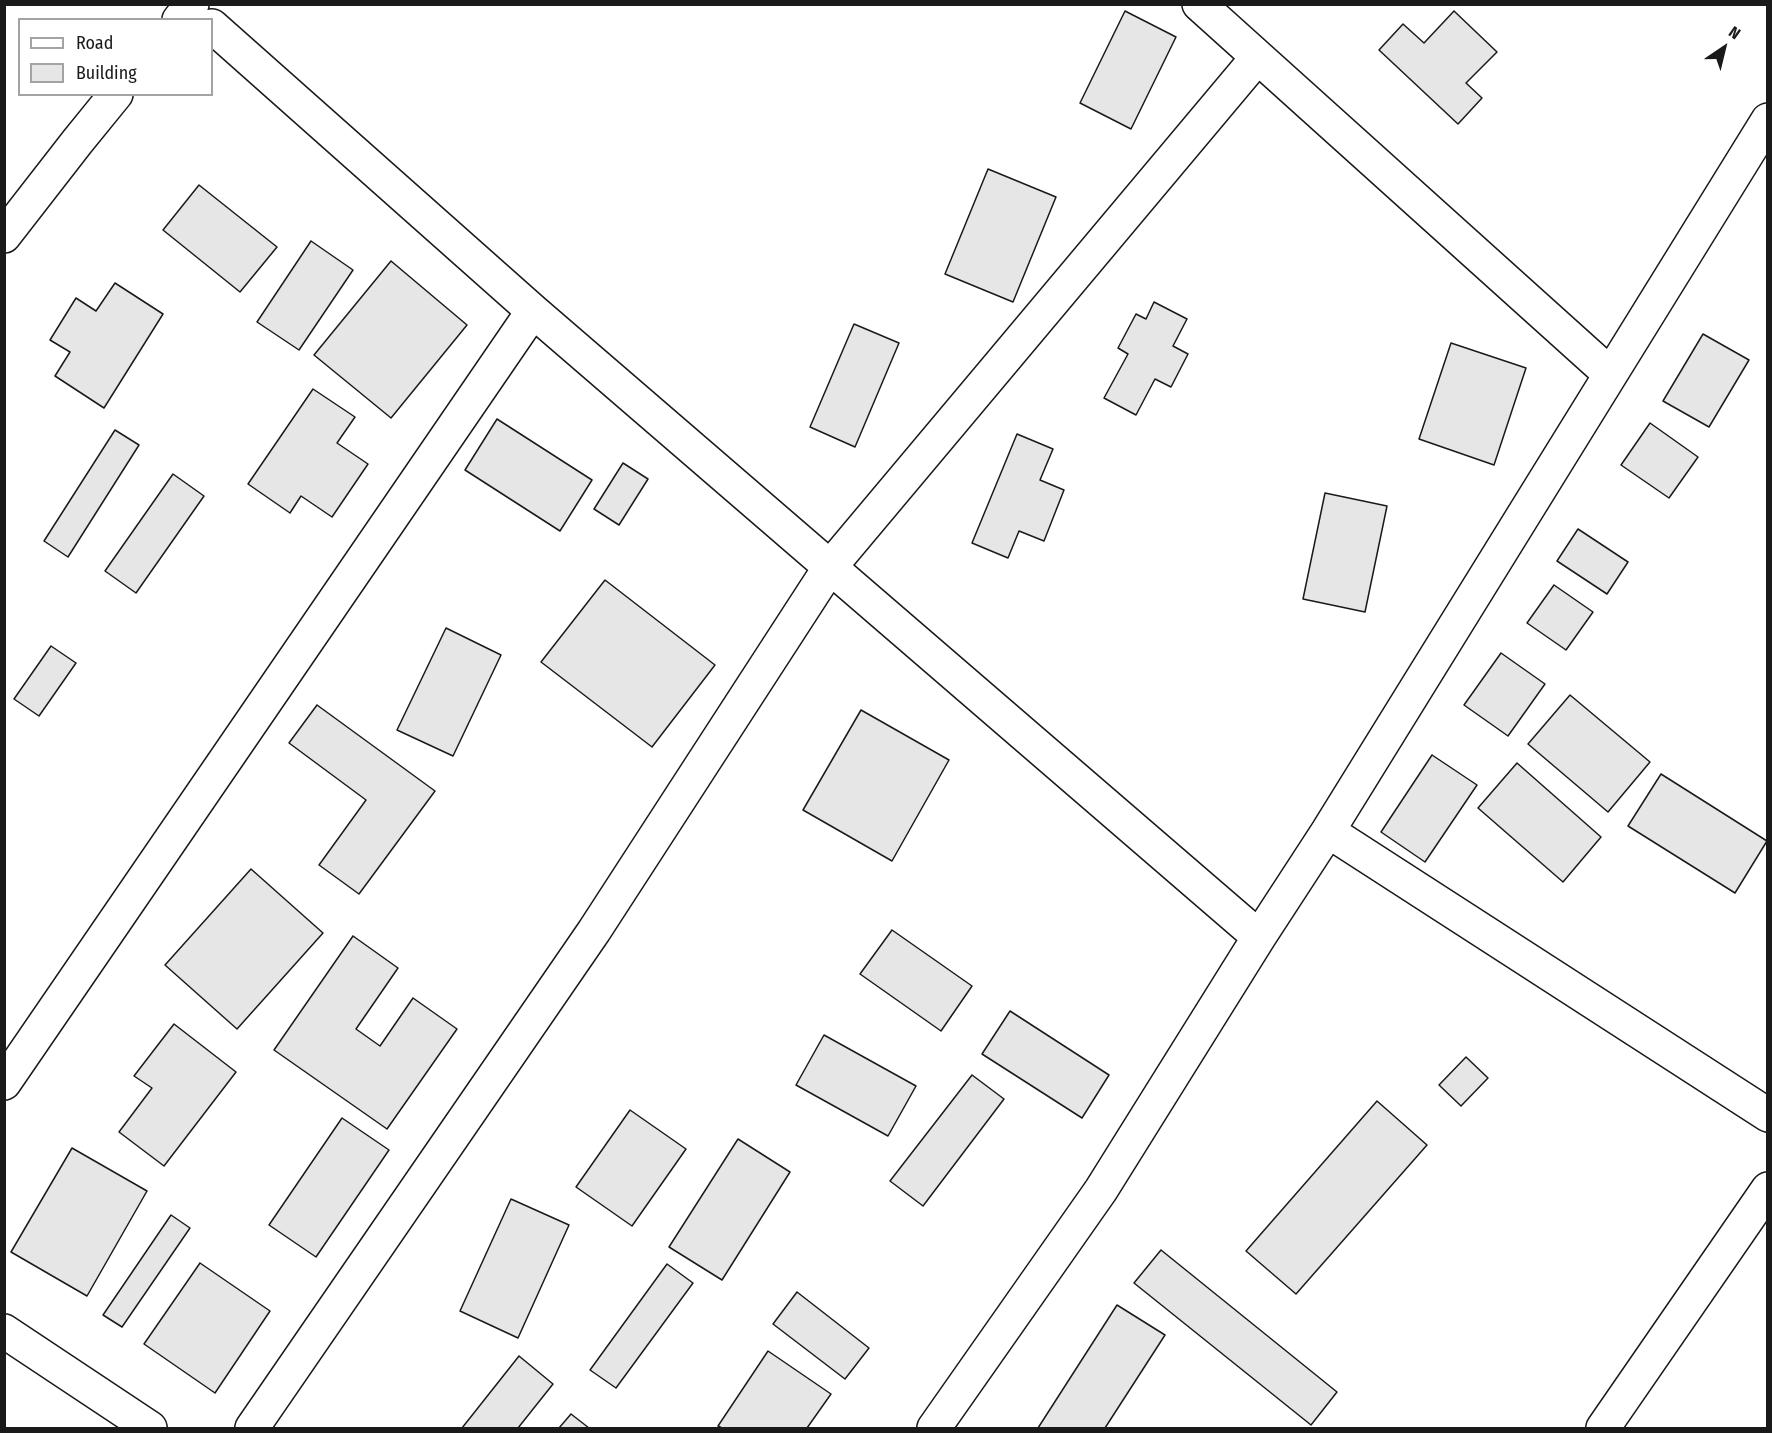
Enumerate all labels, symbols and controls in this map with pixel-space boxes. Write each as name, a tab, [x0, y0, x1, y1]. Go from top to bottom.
legend	[18, 18, 213, 96]
north arrow	[1694, 18, 1754, 78]
text: N	[1725, 22, 1744, 43]
text: Road	[76, 32, 113, 54]
text: Building	[76, 62, 137, 84]

